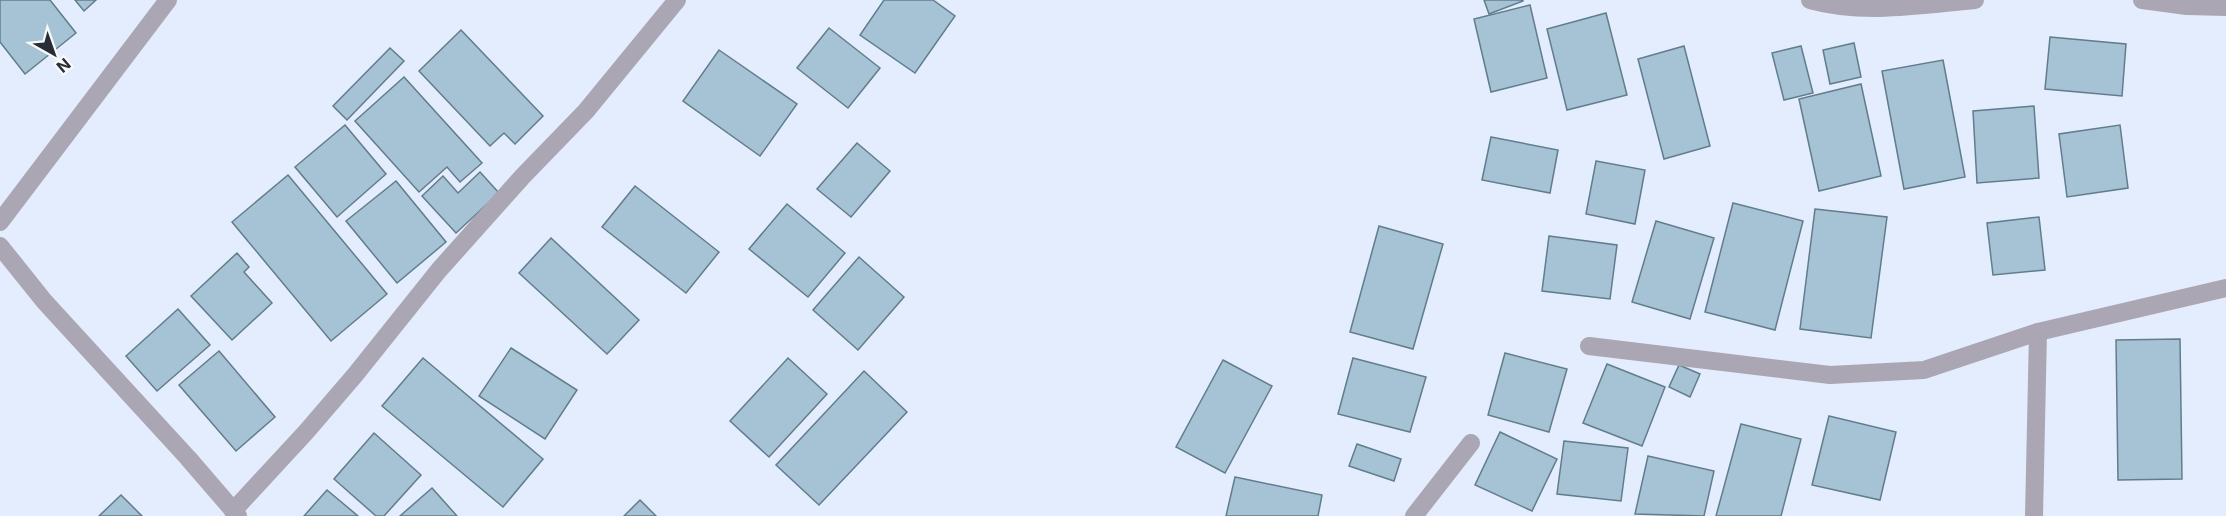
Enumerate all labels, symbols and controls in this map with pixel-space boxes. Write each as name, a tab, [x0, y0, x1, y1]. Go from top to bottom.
north arrow	[24, 24, 84, 84]
text: N	[53, 54, 75, 77]

